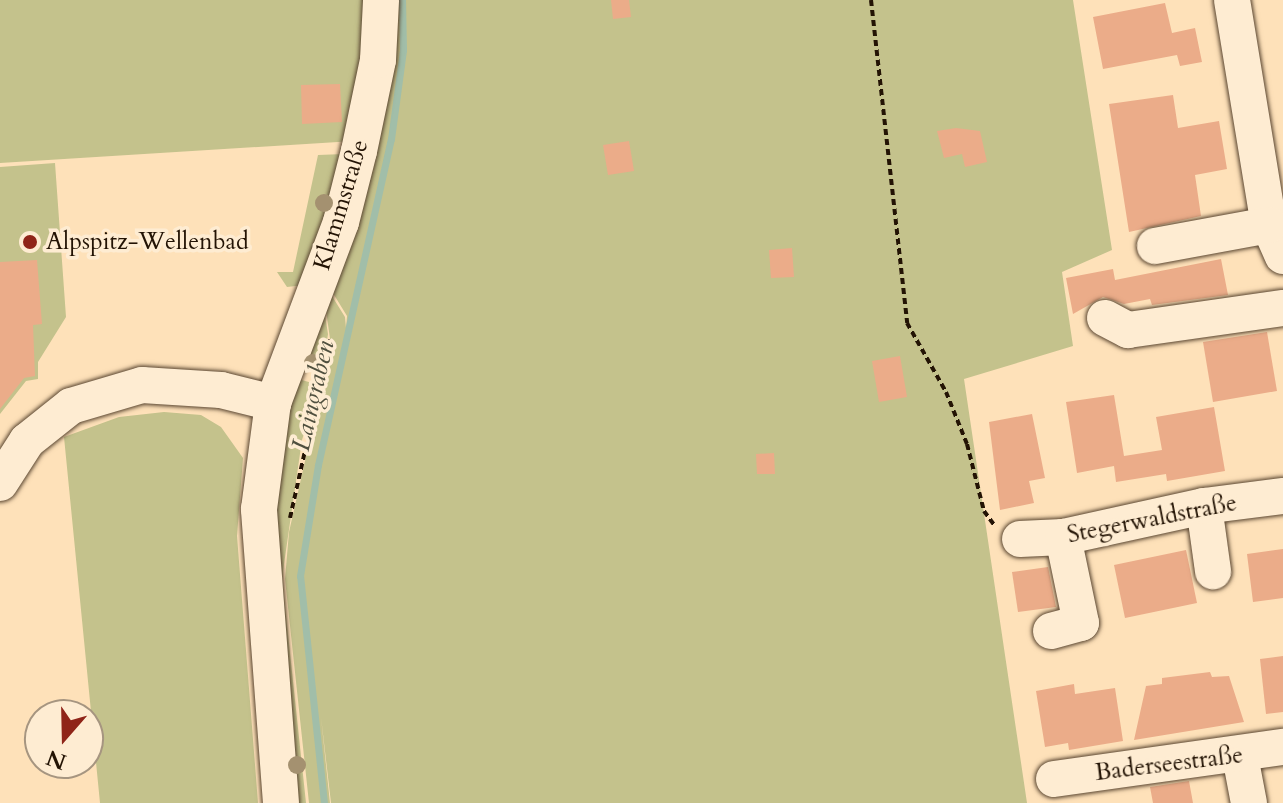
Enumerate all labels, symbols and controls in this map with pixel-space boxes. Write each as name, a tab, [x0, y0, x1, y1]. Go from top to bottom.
street label: Klammstraße	[308, 136, 374, 274]
place label: Alpspitz-Wellenbad	[46, 228, 249, 256]
marker: Alpspitz-Wellenbad	[21, 233, 39, 251]
water label: Laingraben	[285, 338, 341, 454]
street label: Stegerwaldstraße	[1065, 488, 1239, 550]
north arrow	[24, 699, 104, 779]
street label: Baderseestraße	[1093, 741, 1245, 787]
text: N	[42, 742, 71, 777]

